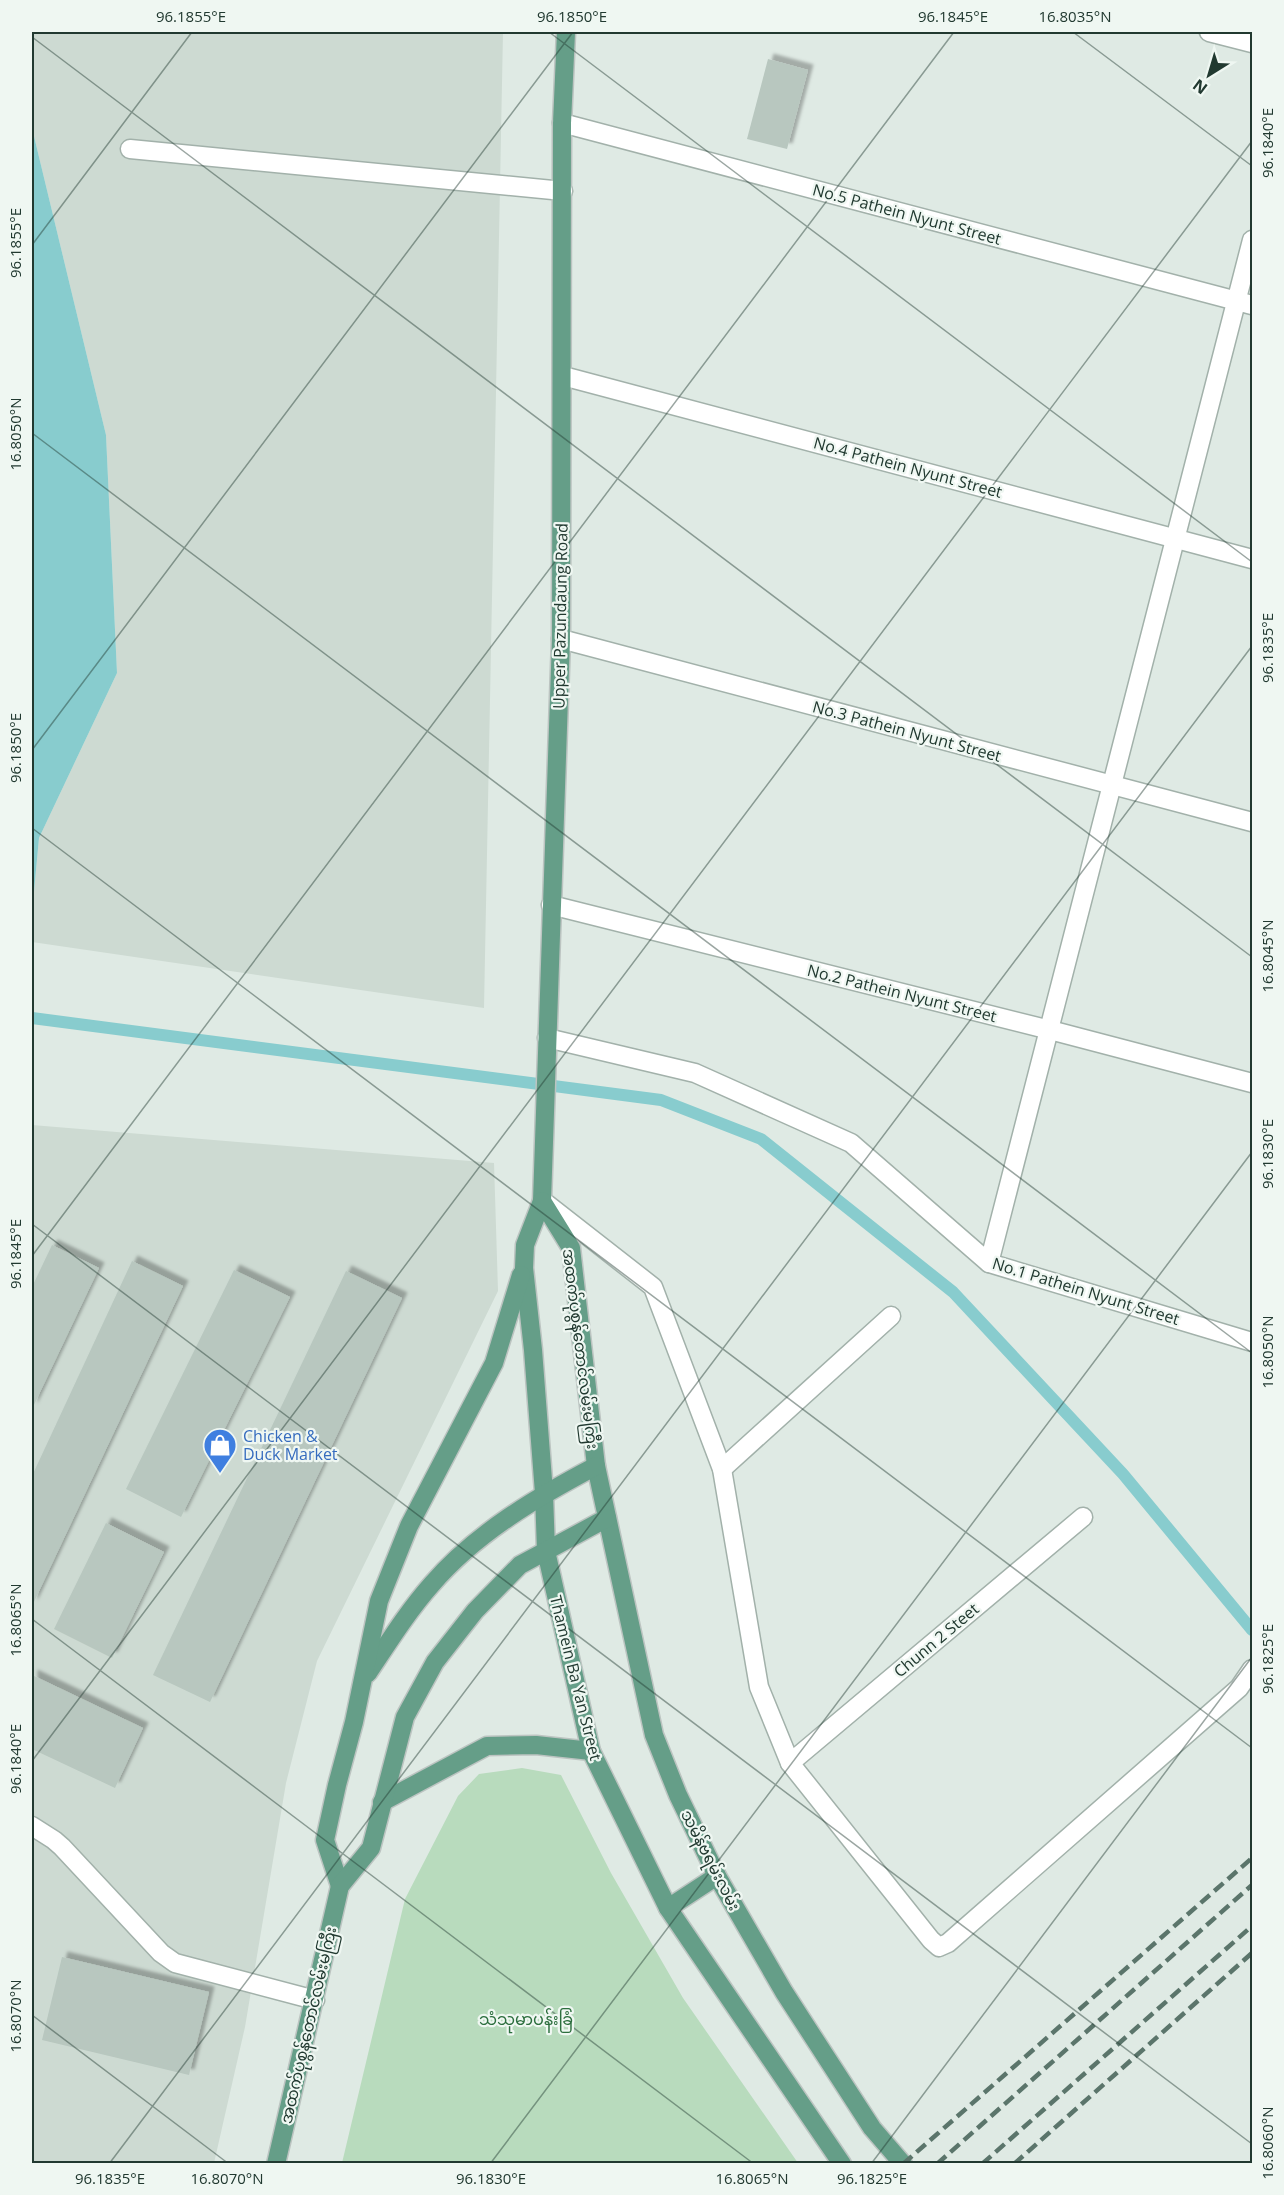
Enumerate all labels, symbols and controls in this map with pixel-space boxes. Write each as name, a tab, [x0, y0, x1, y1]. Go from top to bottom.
text: 96.1855°E	[156, 6, 226, 26]
text: 96.1850°E	[537, 6, 607, 26]
text: 96.1845°E	[918, 6, 988, 26]
text: 16.8035°N	[1038, 6, 1112, 26]
north arrow	[1179, 45, 1239, 105]
text: N	[1188, 74, 1212, 100]
text: 96.1840°E	[1257, 108, 1277, 178]
street label: No.5 Pathein Nyunt Street	[810, 178, 1004, 250]
text: 96.1855°E	[5, 208, 25, 278]
text: 16.8050°N	[5, 397, 25, 471]
street label: No.4 Pathein Nyunt Street	[811, 431, 1005, 503]
street label: Upper Pazundaung Road	[547, 523, 573, 709]
text: 96.1835°E	[1257, 613, 1277, 683]
street label: No.3 Pathein Nyunt Street	[810, 695, 1004, 767]
text: 96.1850°E	[5, 713, 25, 783]
text: 16.8045°N	[1257, 919, 1277, 993]
street label: No.2 Pathein Nyunt Street	[805, 959, 999, 1027]
text: 96.1830°E	[1257, 1119, 1277, 1189]
text: 96.1845°E	[5, 1219, 25, 1289]
street label: အထက်ပုစွန်တောင်လမ်းမကြီး	[554, 1248, 604, 1451]
street label: No.1 Pathein Nyunt Street	[990, 1252, 1182, 1330]
text: 16.8050°N	[1257, 1315, 1277, 1389]
place label: Chicken & Duck Market	[243, 1425, 338, 1465]
shop icon: Chicken & Duck Market	[202, 1427, 238, 1474]
text: 16.8065°N	[5, 1583, 25, 1657]
street label: Thamein Ba Yan Street	[545, 1593, 607, 1763]
street label: Chunn 2 Steet	[889, 1598, 983, 1682]
text: 96.1825°E	[1257, 1624, 1277, 1694]
text: 96.1840°E	[5, 1724, 25, 1794]
street label: သမိန်ဗရမ်းလမ်း	[673, 1806, 746, 1916]
street label: အထက်ပုစွန်တောင်လမ်းမကြီး	[275, 1924, 345, 2127]
text: 16.8070°N	[5, 1979, 25, 2053]
park label: သံသုမာပန်းခြံ	[479, 2008, 573, 2034]
text: 16.8060°N	[1257, 2106, 1277, 2180]
text: 96.1835°E	[75, 2168, 145, 2188]
text: 16.8070°N	[190, 2168, 264, 2188]
text: 96.1830°E	[456, 2168, 526, 2188]
text: 16.8065°N	[715, 2168, 789, 2188]
text: 96.1825°E	[837, 2168, 907, 2188]

